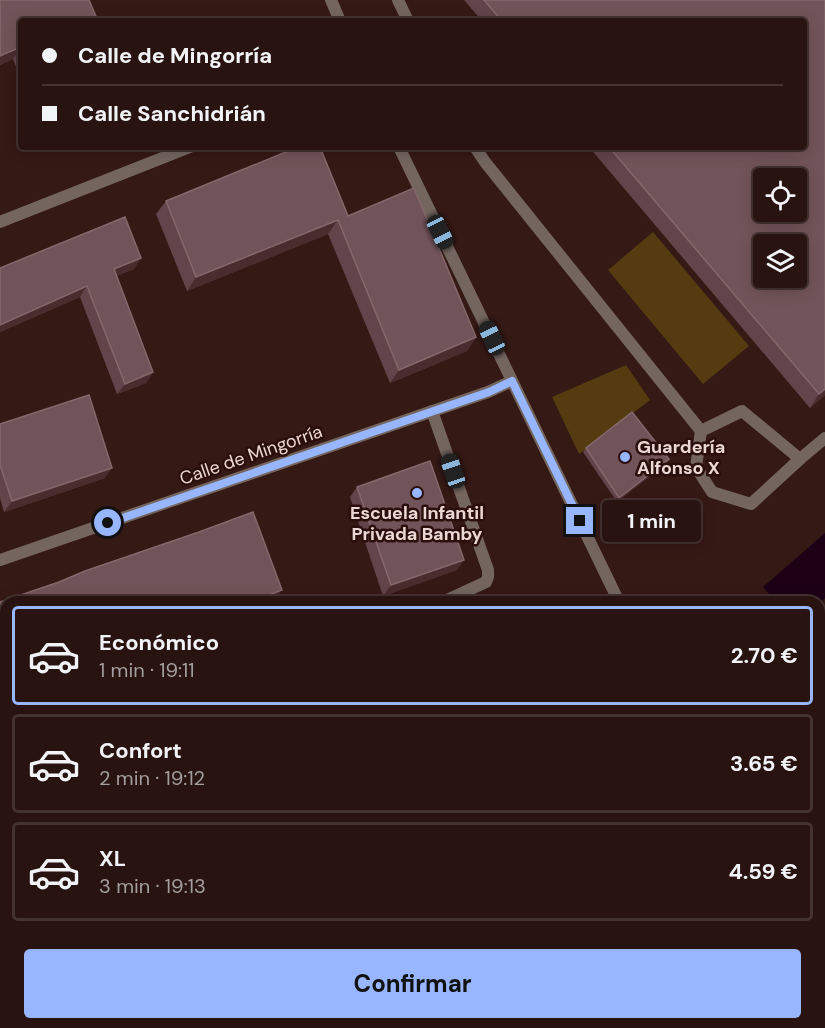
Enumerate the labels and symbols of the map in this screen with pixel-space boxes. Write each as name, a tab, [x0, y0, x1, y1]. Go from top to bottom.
car	[424, 212, 456, 252]
car	[476, 318, 508, 358]
street label: Calle de Mingorría	[177, 419, 325, 491]
place label: Guardería Alfonso X	[637, 435, 725, 480]
marker: Guardería Alfonso X	[618, 450, 632, 464]
car	[439, 451, 467, 491]
marker: Escuela Infantil Privada Bamby	[410, 486, 424, 500]
callout: 1 min	[601, 500, 700, 542]
place label: Escuela Infantil Privada Bamby	[350, 501, 484, 546]
route end	[566, 507, 593, 534]
route start	[94, 509, 121, 536]

